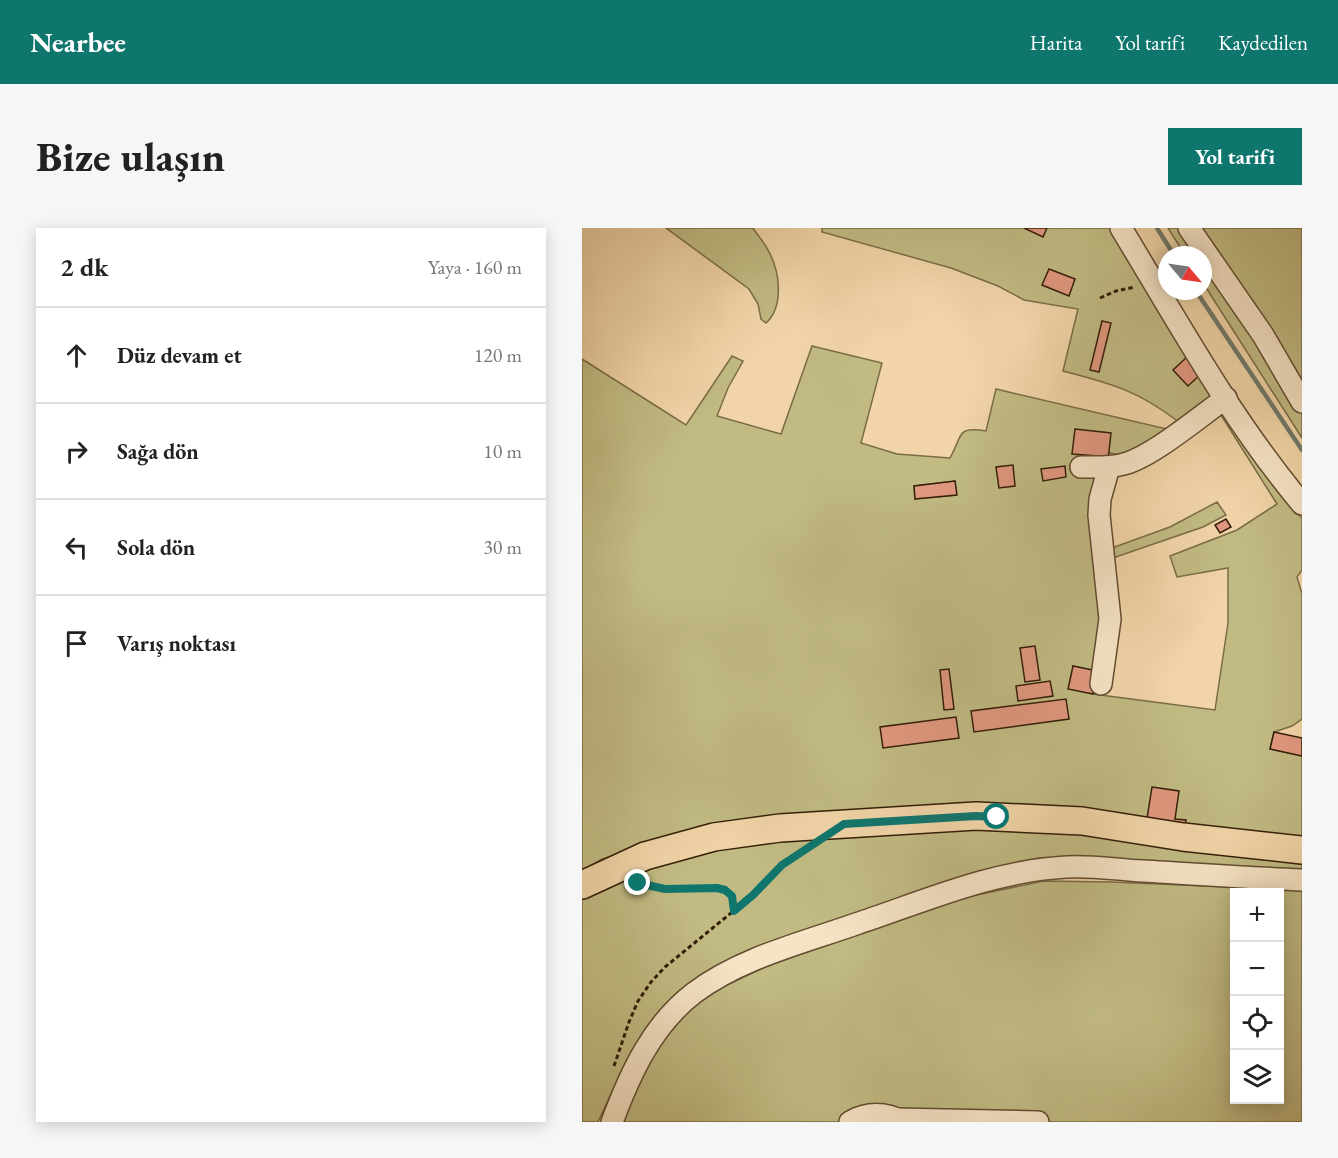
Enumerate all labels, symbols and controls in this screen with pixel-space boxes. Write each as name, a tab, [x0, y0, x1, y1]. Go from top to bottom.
text: Nearbee	[30, 24, 126, 60]
text: Harita	[1030, 29, 1082, 56]
text: Yol tarifi	[1115, 29, 1185, 56]
text: Kaydedilen	[1218, 29, 1308, 56]
button: Yol tarifi	[1168, 128, 1302, 185]
text: Bize ulaşın	[36, 129, 225, 184]
north arrow	[1158, 246, 1212, 300]
text: 2 dk	[60, 250, 109, 284]
text: Yaya · 160 m	[428, 254, 522, 280]
icon: ahead	[60, 339, 93, 372]
text: Düz devam et	[117, 341, 242, 370]
text: 120 m	[474, 342, 522, 368]
icon: right	[60, 435, 93, 468]
text: Sağa dön	[117, 437, 199, 466]
text: 10 m	[483, 438, 522, 464]
icon: left	[60, 531, 93, 564]
text: Sola dön	[117, 533, 195, 562]
text: 30 m	[483, 534, 522, 560]
icon: arrive	[60, 627, 93, 660]
text: Varış noktası	[117, 629, 236, 658]
route start	[983, 803, 1009, 829]
route end	[624, 869, 650, 895]
map controls	[1230, 888, 1284, 1104]
button: +	[1230, 888, 1284, 942]
button: −	[1230, 942, 1284, 996]
button: locate	[1230, 996, 1284, 1050]
button: layers	[1230, 1050, 1284, 1104]

